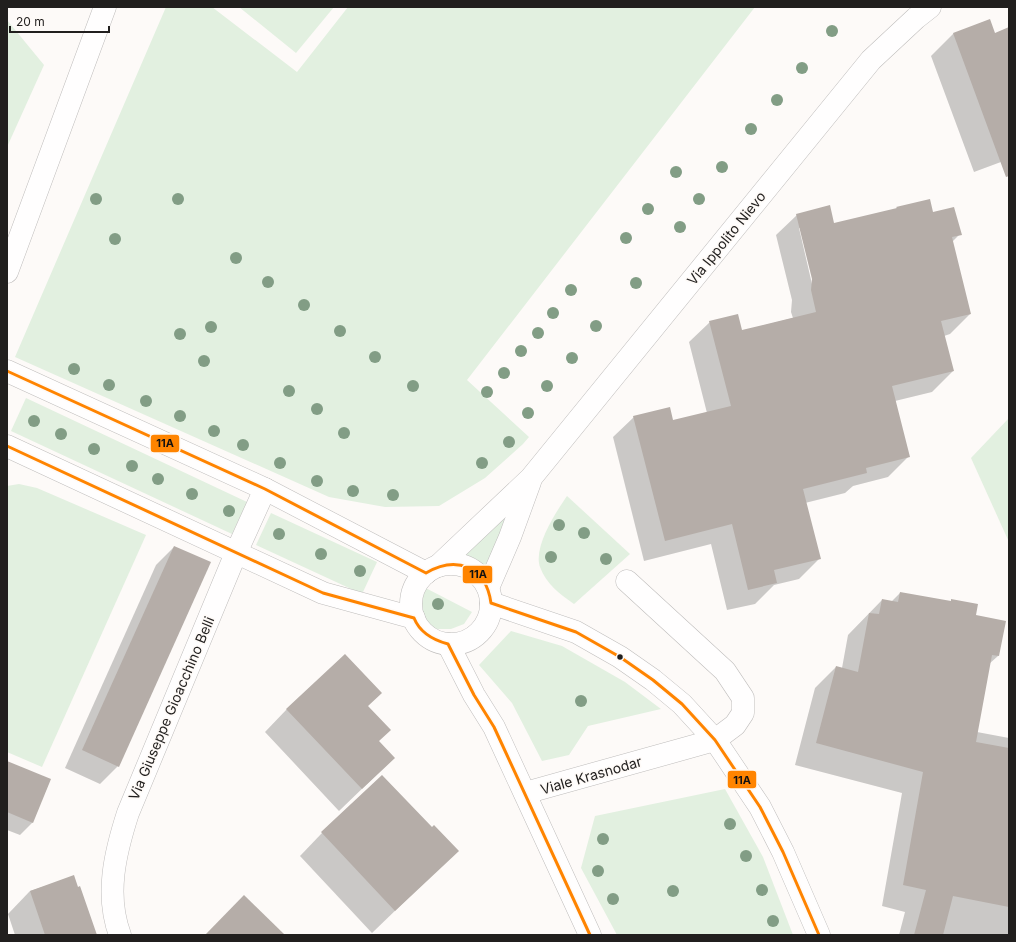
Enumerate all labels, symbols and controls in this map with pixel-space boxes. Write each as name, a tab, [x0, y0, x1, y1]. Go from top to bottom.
scale bar	[10, 8, 109, 34]
text: 20 m	[16, 14, 45, 29]
street label: Via Ippolito Nievo	[683, 188, 769, 288]
line badge: 11A	[150, 434, 180, 453]
text: 11A	[156, 436, 174, 450]
line badge: 11A	[462, 565, 493, 584]
text: 11A	[469, 567, 487, 581]
street label: Via Giuseppe Gioacchino Belli	[125, 614, 217, 802]
unlabelled marker	[615, 652, 625, 662]
street label: Viale Krasnodar	[538, 752, 644, 798]
line badge: 11A	[727, 770, 757, 789]
text: 11A	[733, 773, 751, 787]

